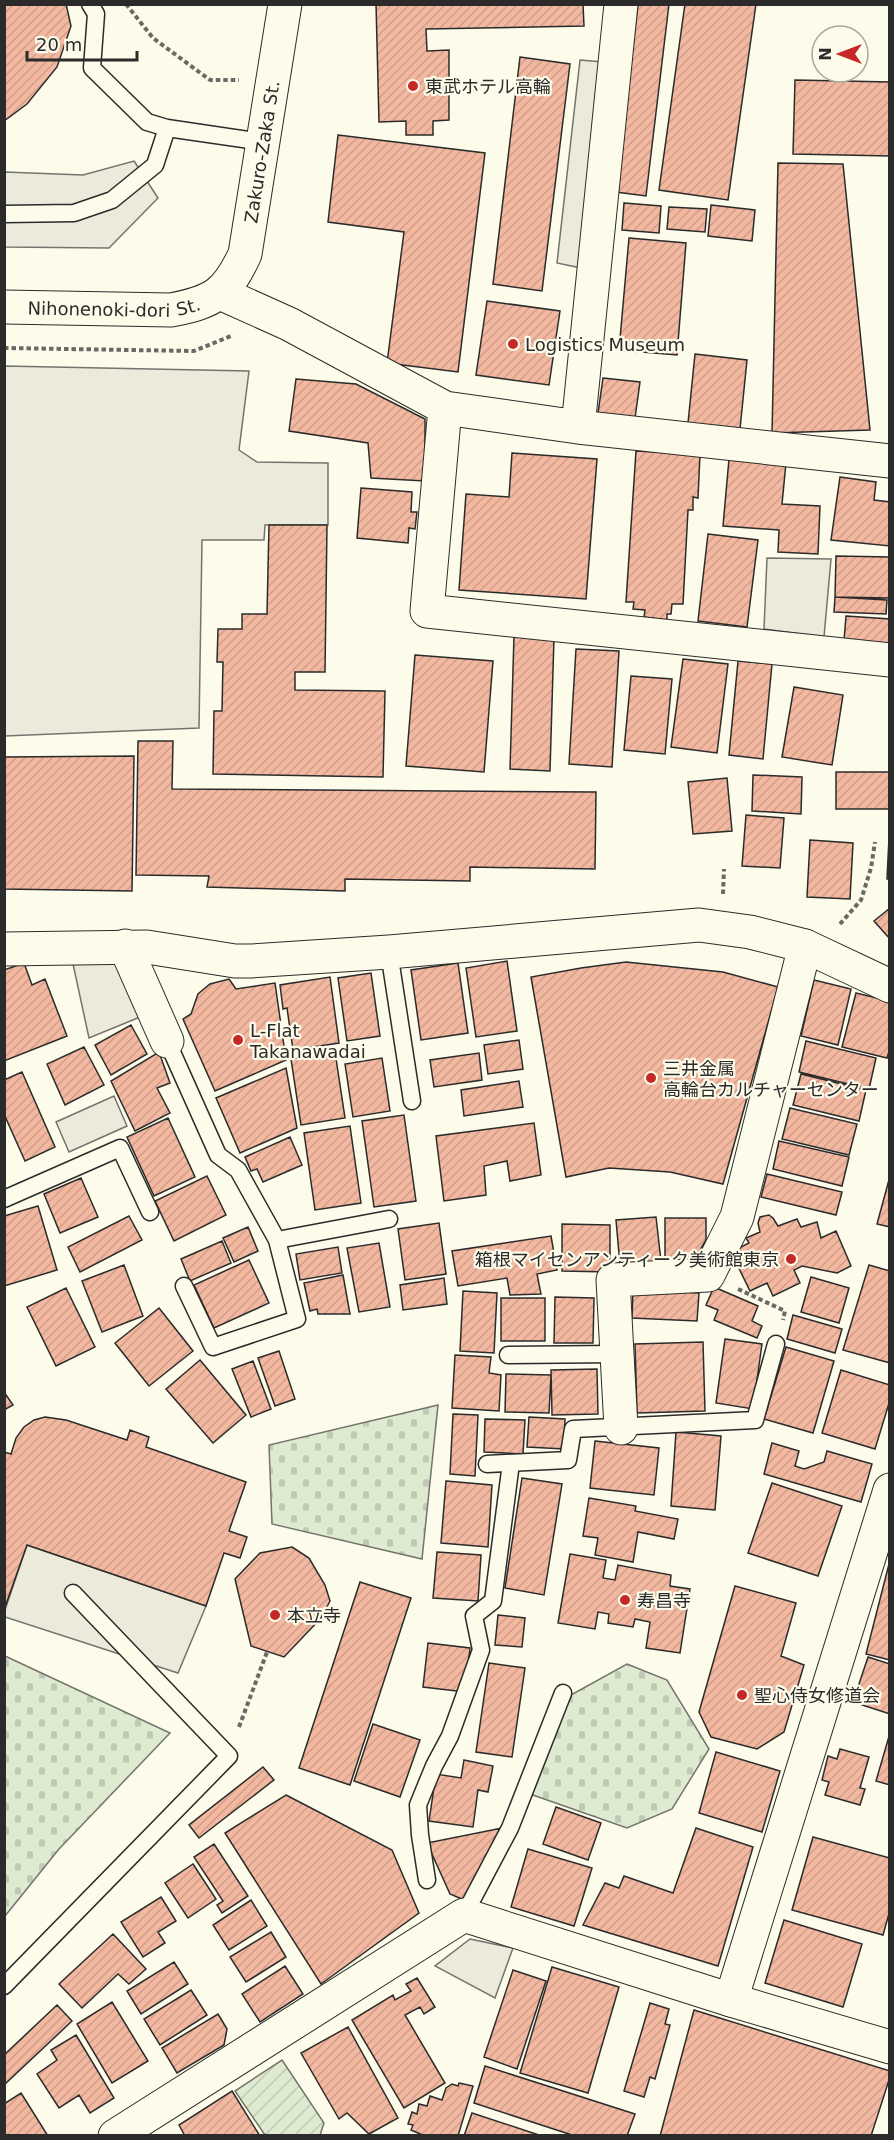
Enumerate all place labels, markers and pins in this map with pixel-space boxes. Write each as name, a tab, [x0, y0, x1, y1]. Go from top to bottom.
place label: 東武ホテル高輪	[425, 76, 551, 97]
marker: 東武ホテル高輪	[406, 79, 420, 93]
place label: Logistics Museum	[525, 334, 685, 355]
marker: Logistics Museum	[506, 337, 520, 351]
place label: L-Flat Takanawadai	[249, 1020, 366, 1062]
marker: L-Flat Takanawadai	[231, 1033, 245, 1047]
place label: 三井金属 高輪台カルチャーセンター	[663, 1058, 879, 1100]
marker: 三井金属 高輪台カルチャーセンター	[644, 1071, 658, 1085]
place label: 箱根マイセンアンティーク美術館東京	[475, 1249, 779, 1270]
marker: 箱根マイセンアンティーク美術館東京	[784, 1252, 798, 1266]
place label: 寿昌寺	[637, 1590, 691, 1611]
marker: 寿昌寺	[618, 1593, 632, 1607]
place label: 本立寺	[287, 1605, 341, 1626]
marker: 本立寺	[268, 1608, 282, 1622]
place label: 聖心侍女修道会	[754, 1685, 880, 1706]
marker: 聖心侍女修道会	[735, 1688, 749, 1702]

